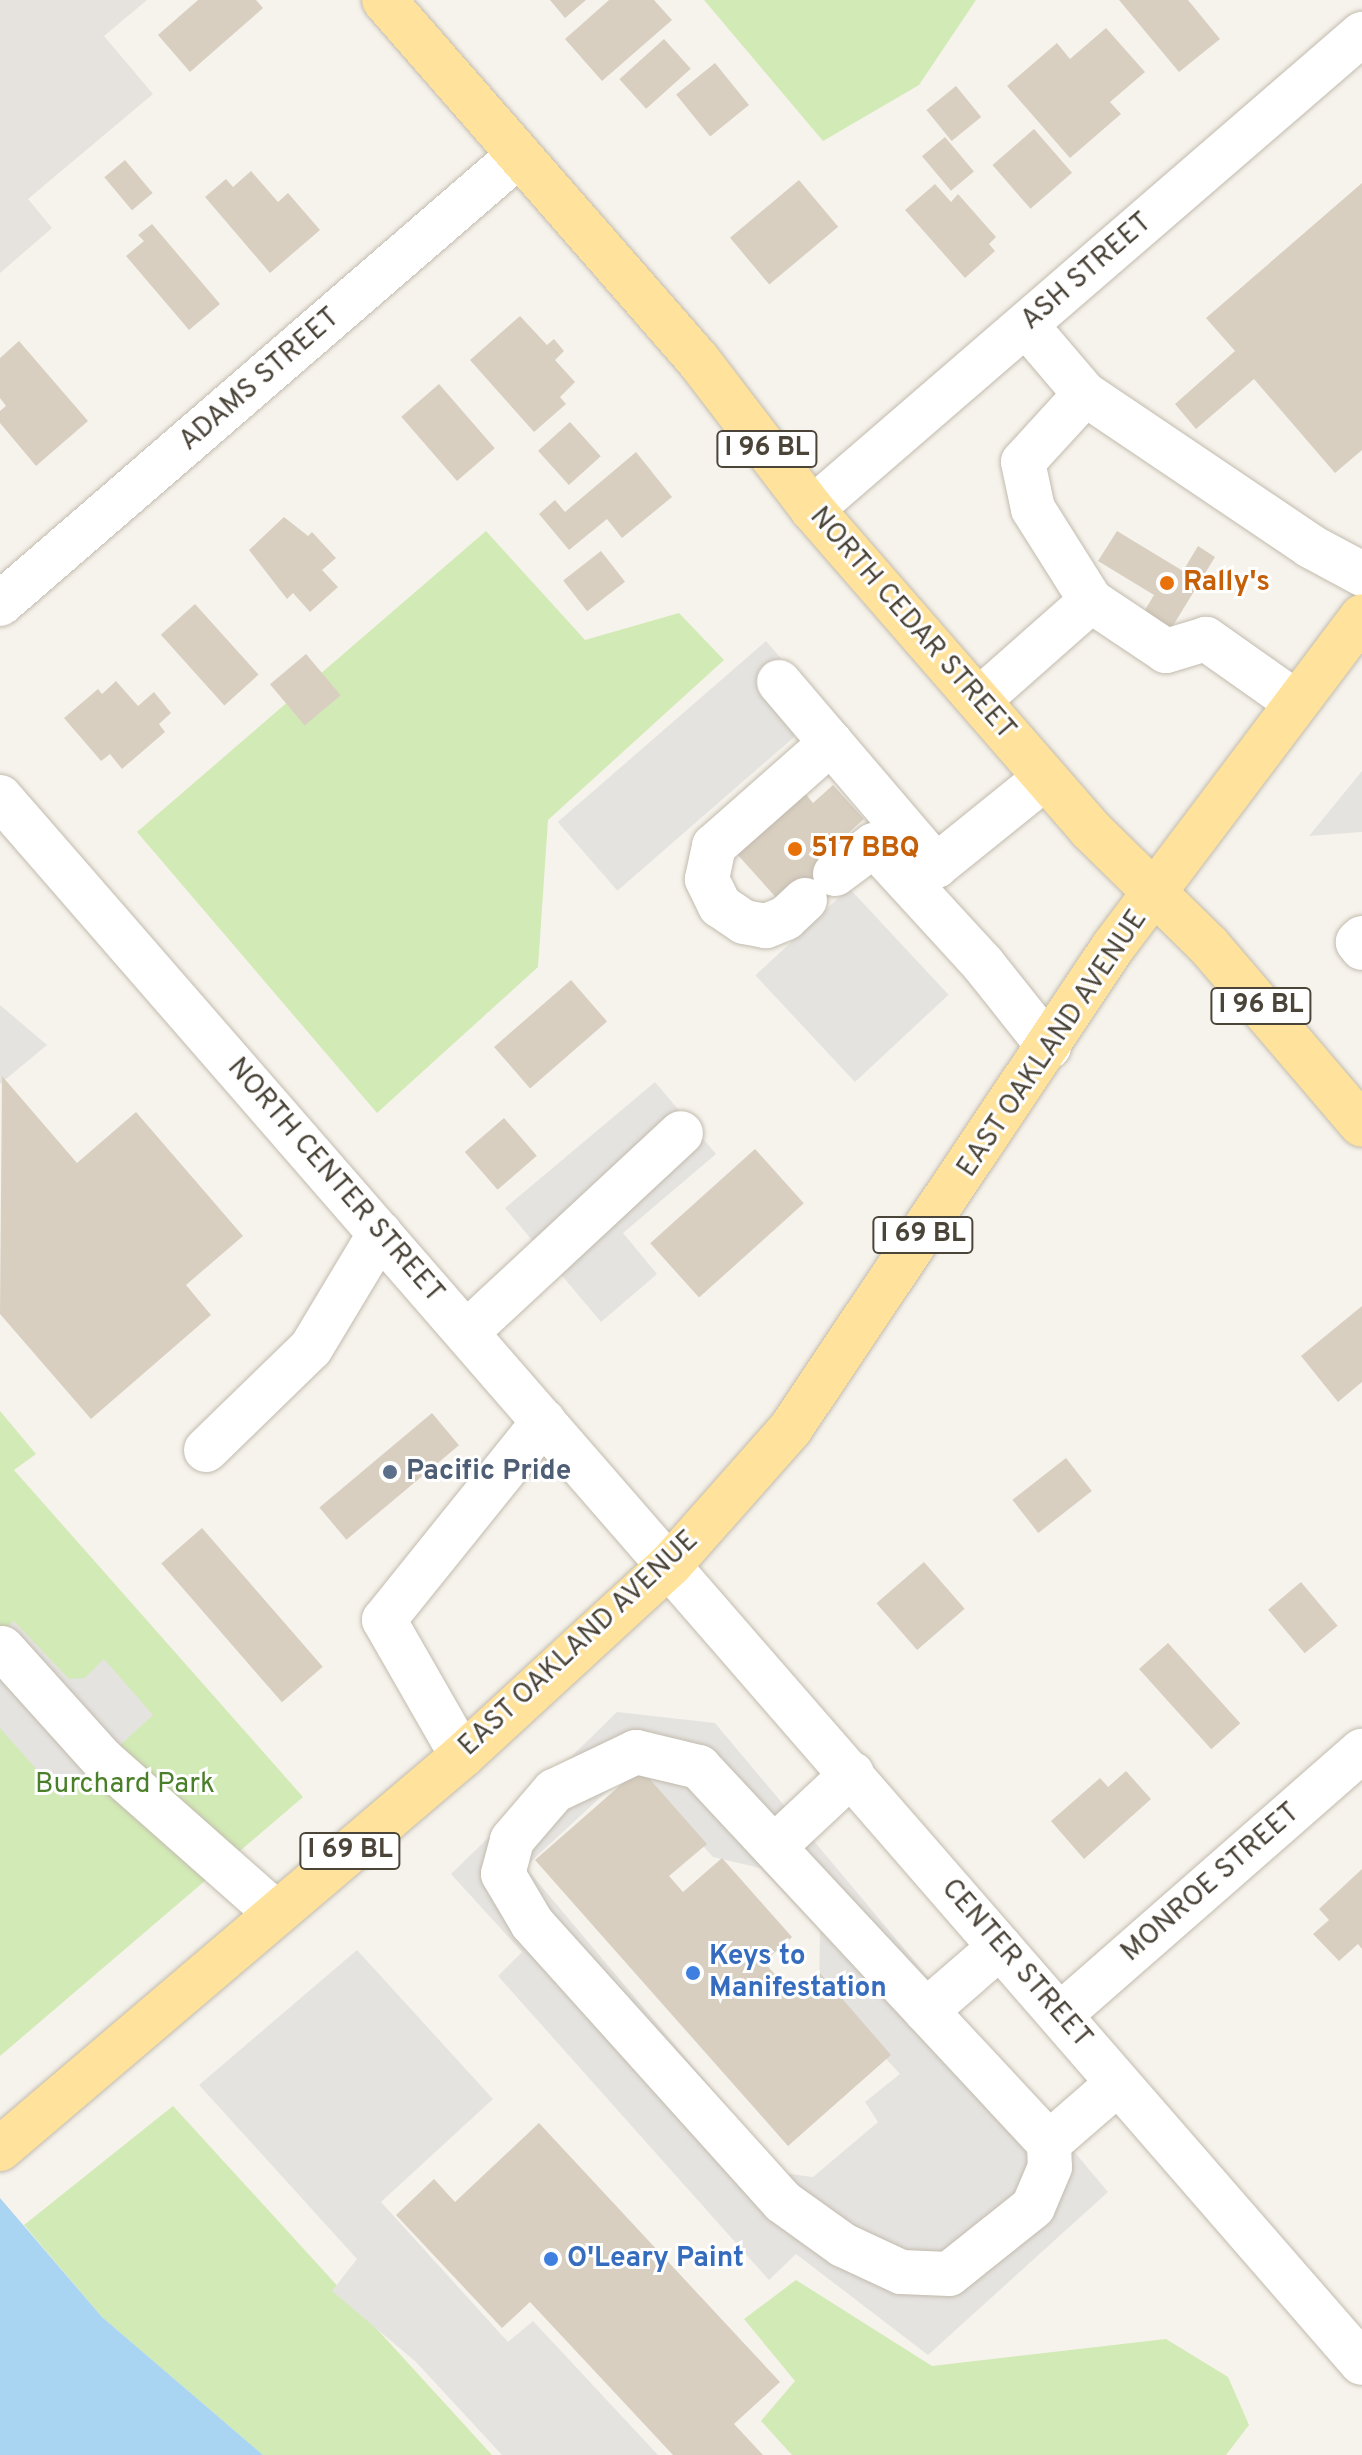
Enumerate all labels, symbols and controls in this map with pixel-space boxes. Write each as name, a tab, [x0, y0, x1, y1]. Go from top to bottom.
street label: ASH STREET	[1015, 206, 1159, 338]
street label: ADAMS STREET	[173, 301, 347, 459]
road number: I 96 BL	[715, 427, 819, 471]
street label: NORTH CEDAR STREET	[802, 501, 1022, 747]
place label: Rally's	[1183, 566, 1270, 600]
marker: Rally's	[1158, 574, 1176, 592]
place label: 517 BBQ	[811, 832, 920, 866]
marker: 517 BBQ	[786, 840, 804, 858]
street label: EAST OAKLAND AVENUE	[950, 903, 1156, 1185]
road number: I 96 BL	[1209, 984, 1313, 1028]
street label: NORTH CENTER STREET	[220, 1052, 450, 1310]
road number: I 69 BL	[871, 1213, 975, 1257]
place label: Pacific Pride	[406, 1455, 571, 1489]
marker: Pacific Pride	[381, 1463, 399, 1481]
street label: EAST OAKLAND AVENUE	[452, 1524, 706, 1764]
park label: Burchard Park	[35, 1768, 215, 1802]
street label: MONROE STREET	[1115, 1796, 1307, 1970]
road number: I 69 BL	[298, 1829, 402, 1873]
street label: CENTER STREET	[933, 1873, 1099, 2055]
place label: Keys to Manifestation	[709, 1940, 887, 2006]
marker: Keys to Manifestation	[684, 1964, 702, 1982]
place label: O'Leary Paint	[567, 2242, 744, 2276]
marker: O'Leary Paint	[542, 2250, 560, 2268]

